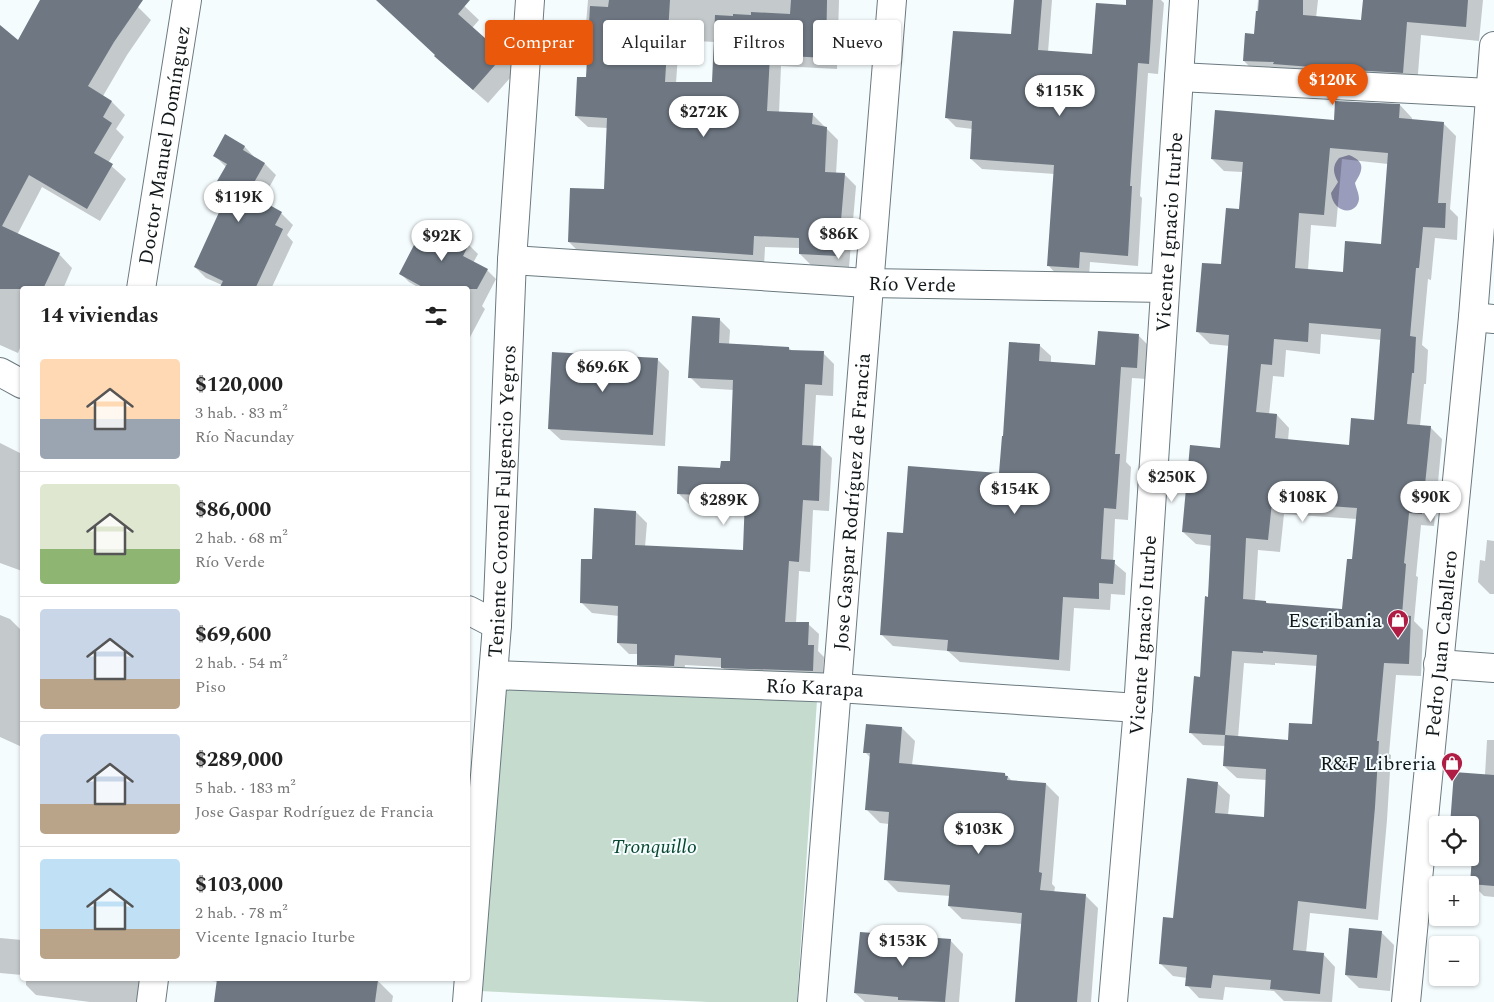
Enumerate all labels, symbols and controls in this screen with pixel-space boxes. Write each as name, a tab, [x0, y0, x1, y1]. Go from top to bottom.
chip: Comprar	[485, 20, 593, 65]
chip: Alquilar	[603, 20, 704, 65]
chip: Filtros	[714, 20, 803, 65]
chip: Nuevo	[813, 20, 901, 65]
street label: Doctor Manuel Domínguez	[131, 23, 199, 267]
pin: $120K	[1298, 64, 1368, 106]
text: $120K	[1309, 68, 1357, 92]
pin: $115K	[1025, 74, 1095, 117]
text: $115K	[1036, 79, 1084, 103]
pin: $272K	[669, 96, 739, 138]
text: $272K	[680, 100, 728, 124]
street label: Vicente Ignacio Iturbe	[1148, 131, 1191, 333]
pin: $119K	[204, 180, 274, 223]
text: $119K	[215, 185, 263, 209]
pin: $86K	[809, 218, 869, 260]
pin: $92K	[412, 220, 472, 262]
text: $86K	[819, 222, 859, 246]
text: $92K	[422, 224, 462, 248]
street label: Río Verde	[868, 269, 956, 300]
text: 14 viviendas	[40, 300, 159, 332]
icon: filters	[422, 302, 450, 330]
street label: Teniente Coronel Fulgencio Yegros	[480, 344, 524, 659]
pin: $69.6K	[562, 350, 644, 393]
street label: Jose Gaspar Rodríguez de Francia	[826, 352, 879, 652]
text: $69.6K	[577, 355, 629, 379]
text: $120,000	[195, 369, 283, 401]
icon: home	[80, 379, 140, 439]
text: 3 hab. · 83 m²	[195, 401, 288, 425]
text: Río Ñacunday	[195, 425, 294, 449]
pin: $250K	[1137, 460, 1207, 503]
text: $250K	[1148, 465, 1196, 489]
pin: $154K	[980, 472, 1050, 515]
text: $154K	[991, 477, 1039, 501]
pin: $108K	[1268, 480, 1338, 523]
pin: $90K	[1401, 480, 1461, 523]
pin: $289K	[689, 484, 759, 526]
text: $108K	[1279, 485, 1327, 509]
text: $90K	[1411, 485, 1451, 509]
text: $289K	[700, 488, 748, 512]
text: $86,000	[195, 494, 271, 526]
icon: home	[80, 504, 140, 564]
text: 2 hab. · 68 m²	[195, 526, 288, 550]
street label: Vicente Ignacio Iturbe	[1122, 534, 1165, 737]
street label: Pedro Juan Caballero	[1418, 549, 1466, 739]
text: Río Verde	[195, 550, 265, 574]
place label: Escribania	[1288, 606, 1382, 636]
shop icon: Escribania	[1386, 608, 1410, 639]
text: $69,600	[195, 619, 271, 651]
icon: home	[80, 629, 140, 689]
text: 2 hab. · 54 m²	[195, 651, 288, 675]
street label: Río Karapa	[765, 671, 865, 706]
text: Piso	[195, 675, 226, 699]
text: $289,000	[195, 744, 283, 776]
place label: R&F Libreria	[1320, 749, 1436, 779]
shop icon: R&F Libreria	[1440, 751, 1464, 782]
icon: home	[80, 754, 140, 814]
text: 5 hab. · 183 m²	[195, 776, 296, 800]
text: Jose Gaspar Rodríguez de Francia	[195, 800, 434, 824]
pin: $103K	[944, 812, 1014, 855]
map controls	[1429, 816, 1479, 986]
button: locate	[1429, 816, 1479, 866]
text: $103K	[955, 817, 1003, 841]
park label: Tronquillo	[611, 832, 697, 862]
text: $103,000	[195, 869, 283, 901]
button: +	[1429, 876, 1479, 926]
icon: home	[80, 879, 140, 939]
text: 2 hab. · 78 m²	[195, 901, 288, 925]
pin: $153K	[868, 924, 938, 967]
text: Vicente Ignacio Iturbe	[195, 925, 355, 949]
text: $153K	[879, 929, 927, 953]
button: −	[1429, 936, 1479, 986]

